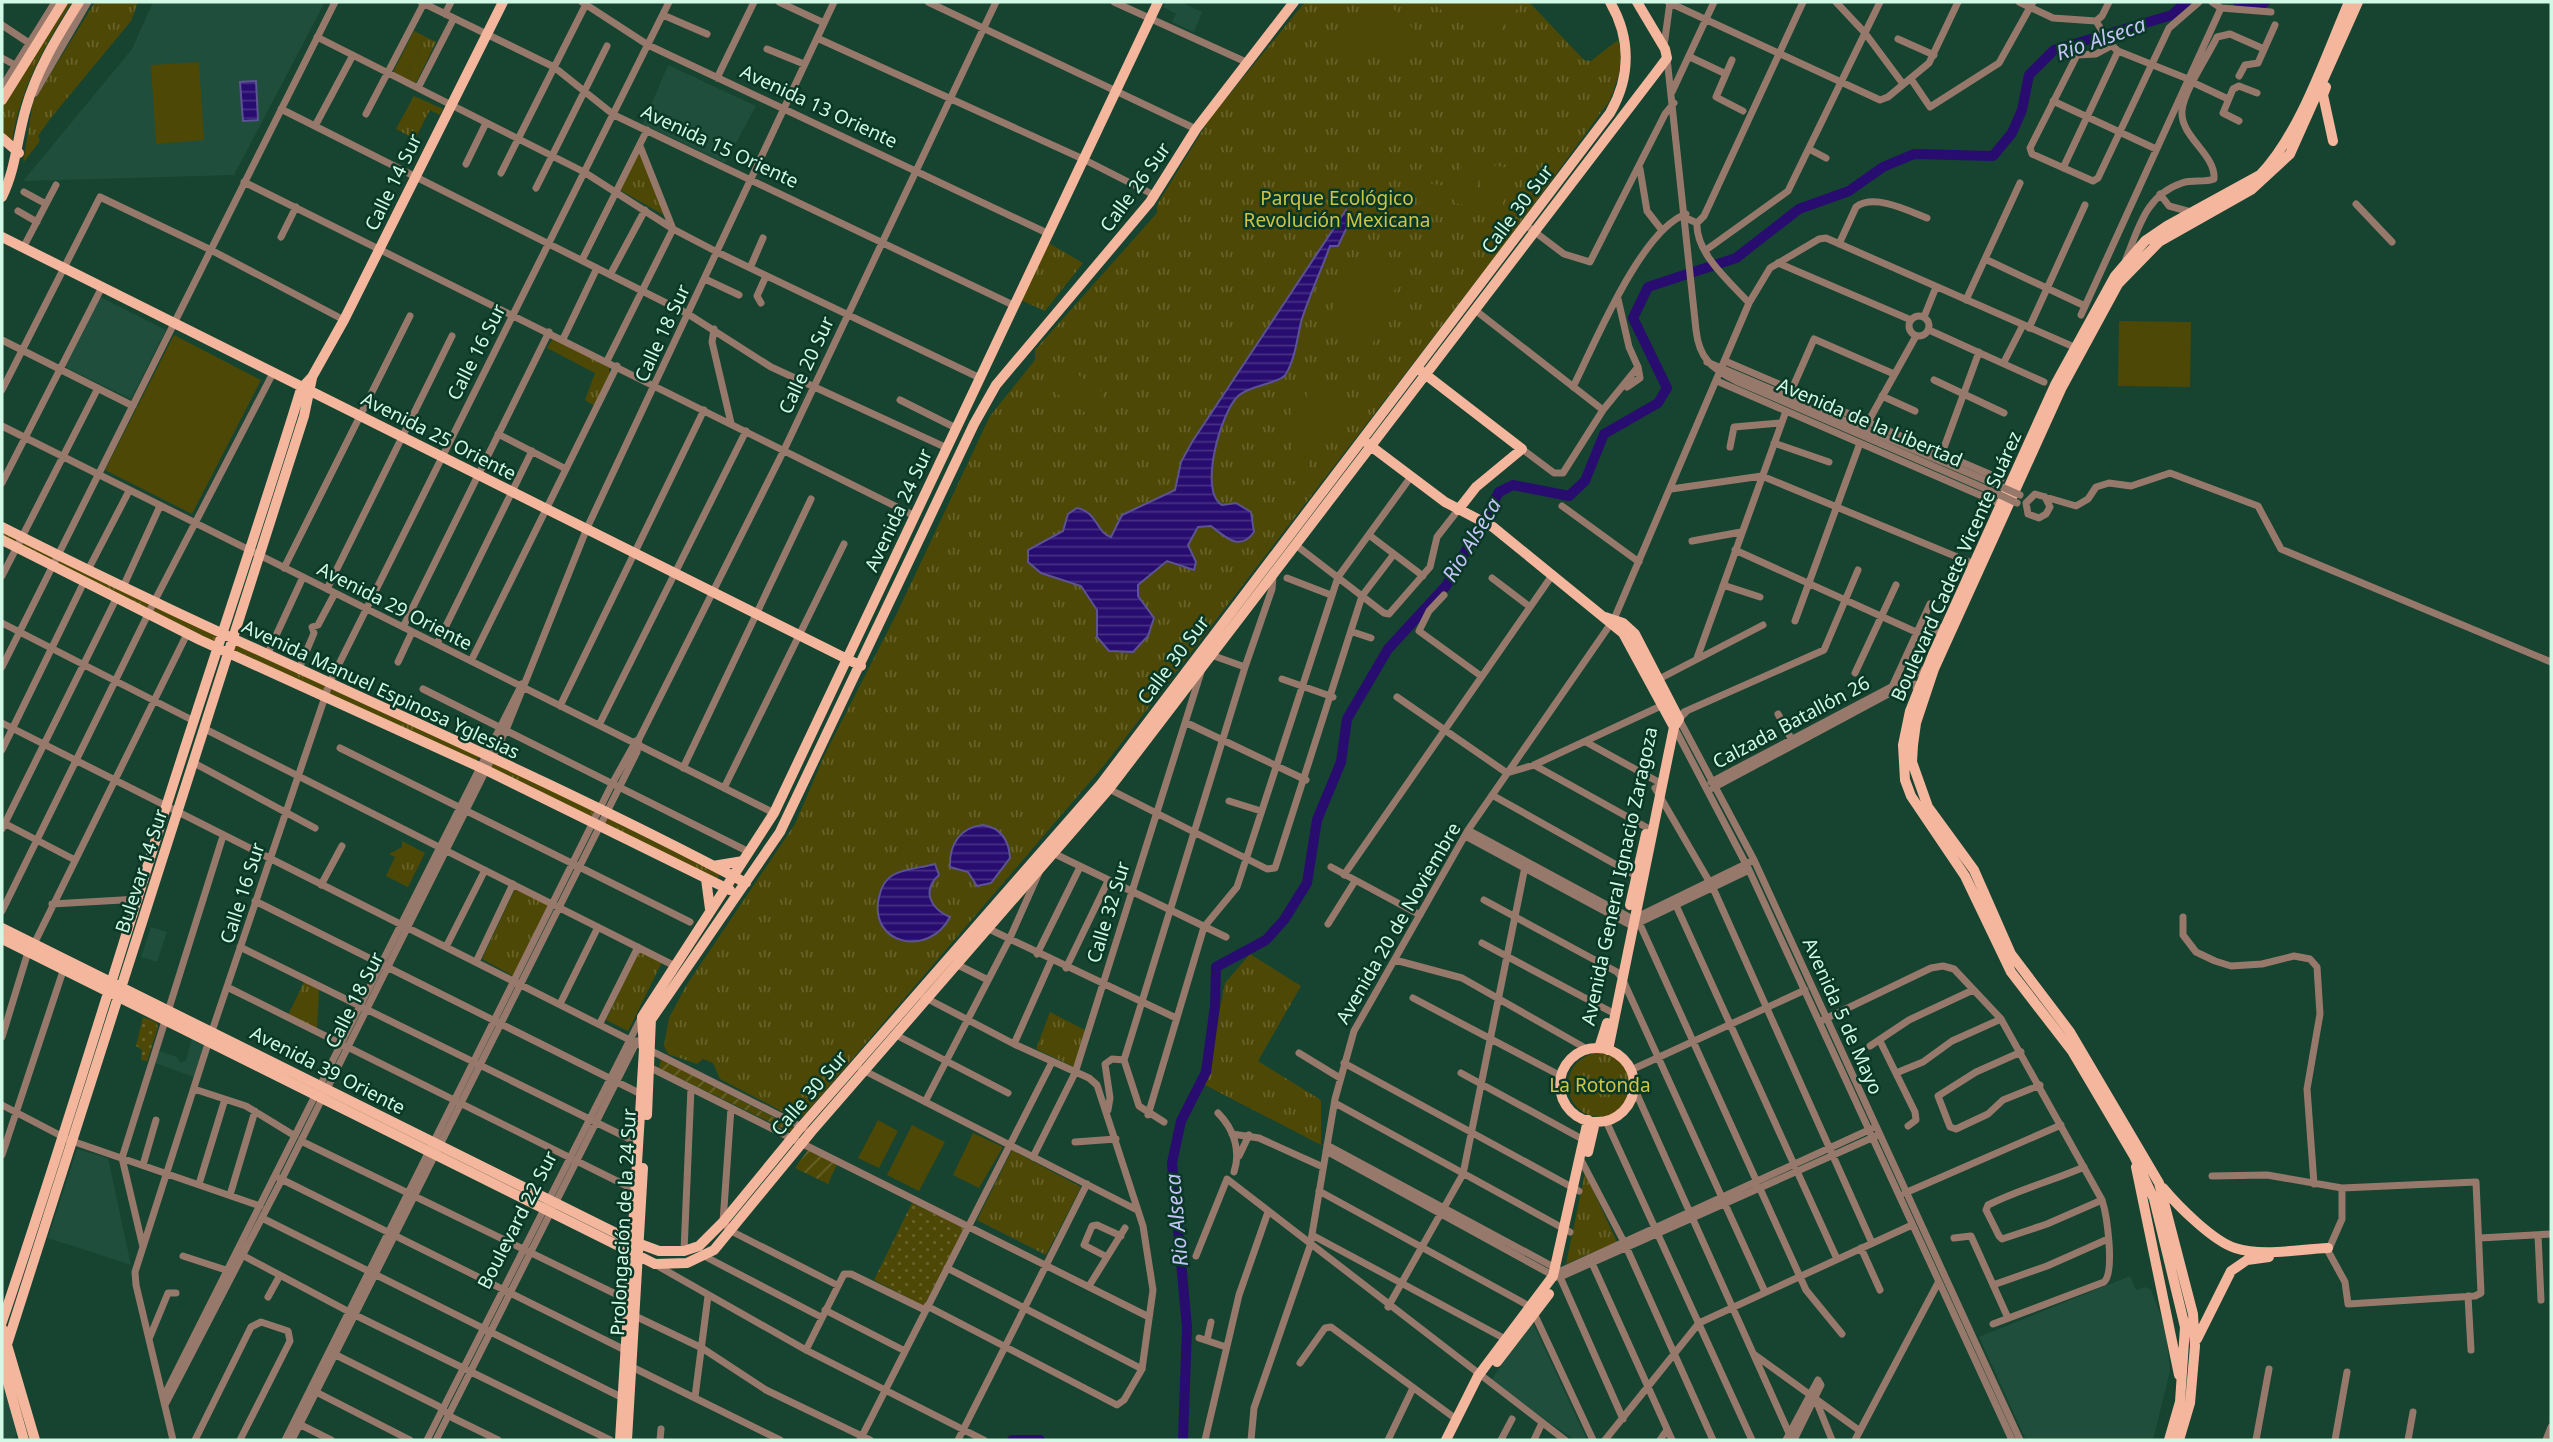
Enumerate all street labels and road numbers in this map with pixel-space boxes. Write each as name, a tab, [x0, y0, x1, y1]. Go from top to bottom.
street label: Avenida 13 Oriente	[736, 58, 902, 154]
street label: Avenida 15 Oriente	[637, 98, 803, 194]
street label: Calle 14 Sur	[358, 129, 428, 235]
street label: Calle 26 Sur	[1094, 137, 1176, 237]
street label: Calle 30 Sur	[1475, 159, 1559, 259]
street label: Calle 18 Sur	[628, 280, 696, 386]
street label: Calle 16 Sur	[441, 299, 511, 405]
street label: Calle 20 Sur	[772, 312, 840, 418]
street label: Avenida de la Libertad	[1774, 371, 1966, 473]
street label: Avenida 25 Oriente	[357, 386, 521, 486]
street label: Boulevard Cadete Vicente Suárez	[1885, 427, 2027, 705]
street label: Avenida 24 Sur	[858, 444, 938, 576]
street label: Avenida 29 Oriente	[313, 556, 477, 656]
street label: Calle 30 Sur	[1131, 610, 1215, 710]
street label: Avenida Manuel Espinosa Yglesias	[238, 613, 524, 765]
street label: Calzada Batallón 26	[1708, 670, 1874, 774]
street label: Avenida General Ignacio Zaragoza	[1575, 724, 1663, 1028]
street label: Bulevar 14 Sur	[109, 805, 173, 936]
street label: Avenida 20 de Noviembre	[1330, 817, 1466, 1029]
street label: Calle 16 Sur	[213, 839, 271, 947]
street label: Calle 32 Sur	[1080, 858, 1136, 966]
street label: Avenida 5 de Mayo	[1797, 934, 1889, 1098]
street label: Calle 18 Sur	[319, 947, 389, 1053]
street label: Avenida 39 Oriente	[246, 1020, 410, 1120]
street label: Calle 30 Sur	[765, 1045, 853, 1141]
street label: Prolongación de la 24 Sur	[604, 1107, 642, 1336]
street label: Boulevard 22 Sur	[471, 1146, 563, 1294]

